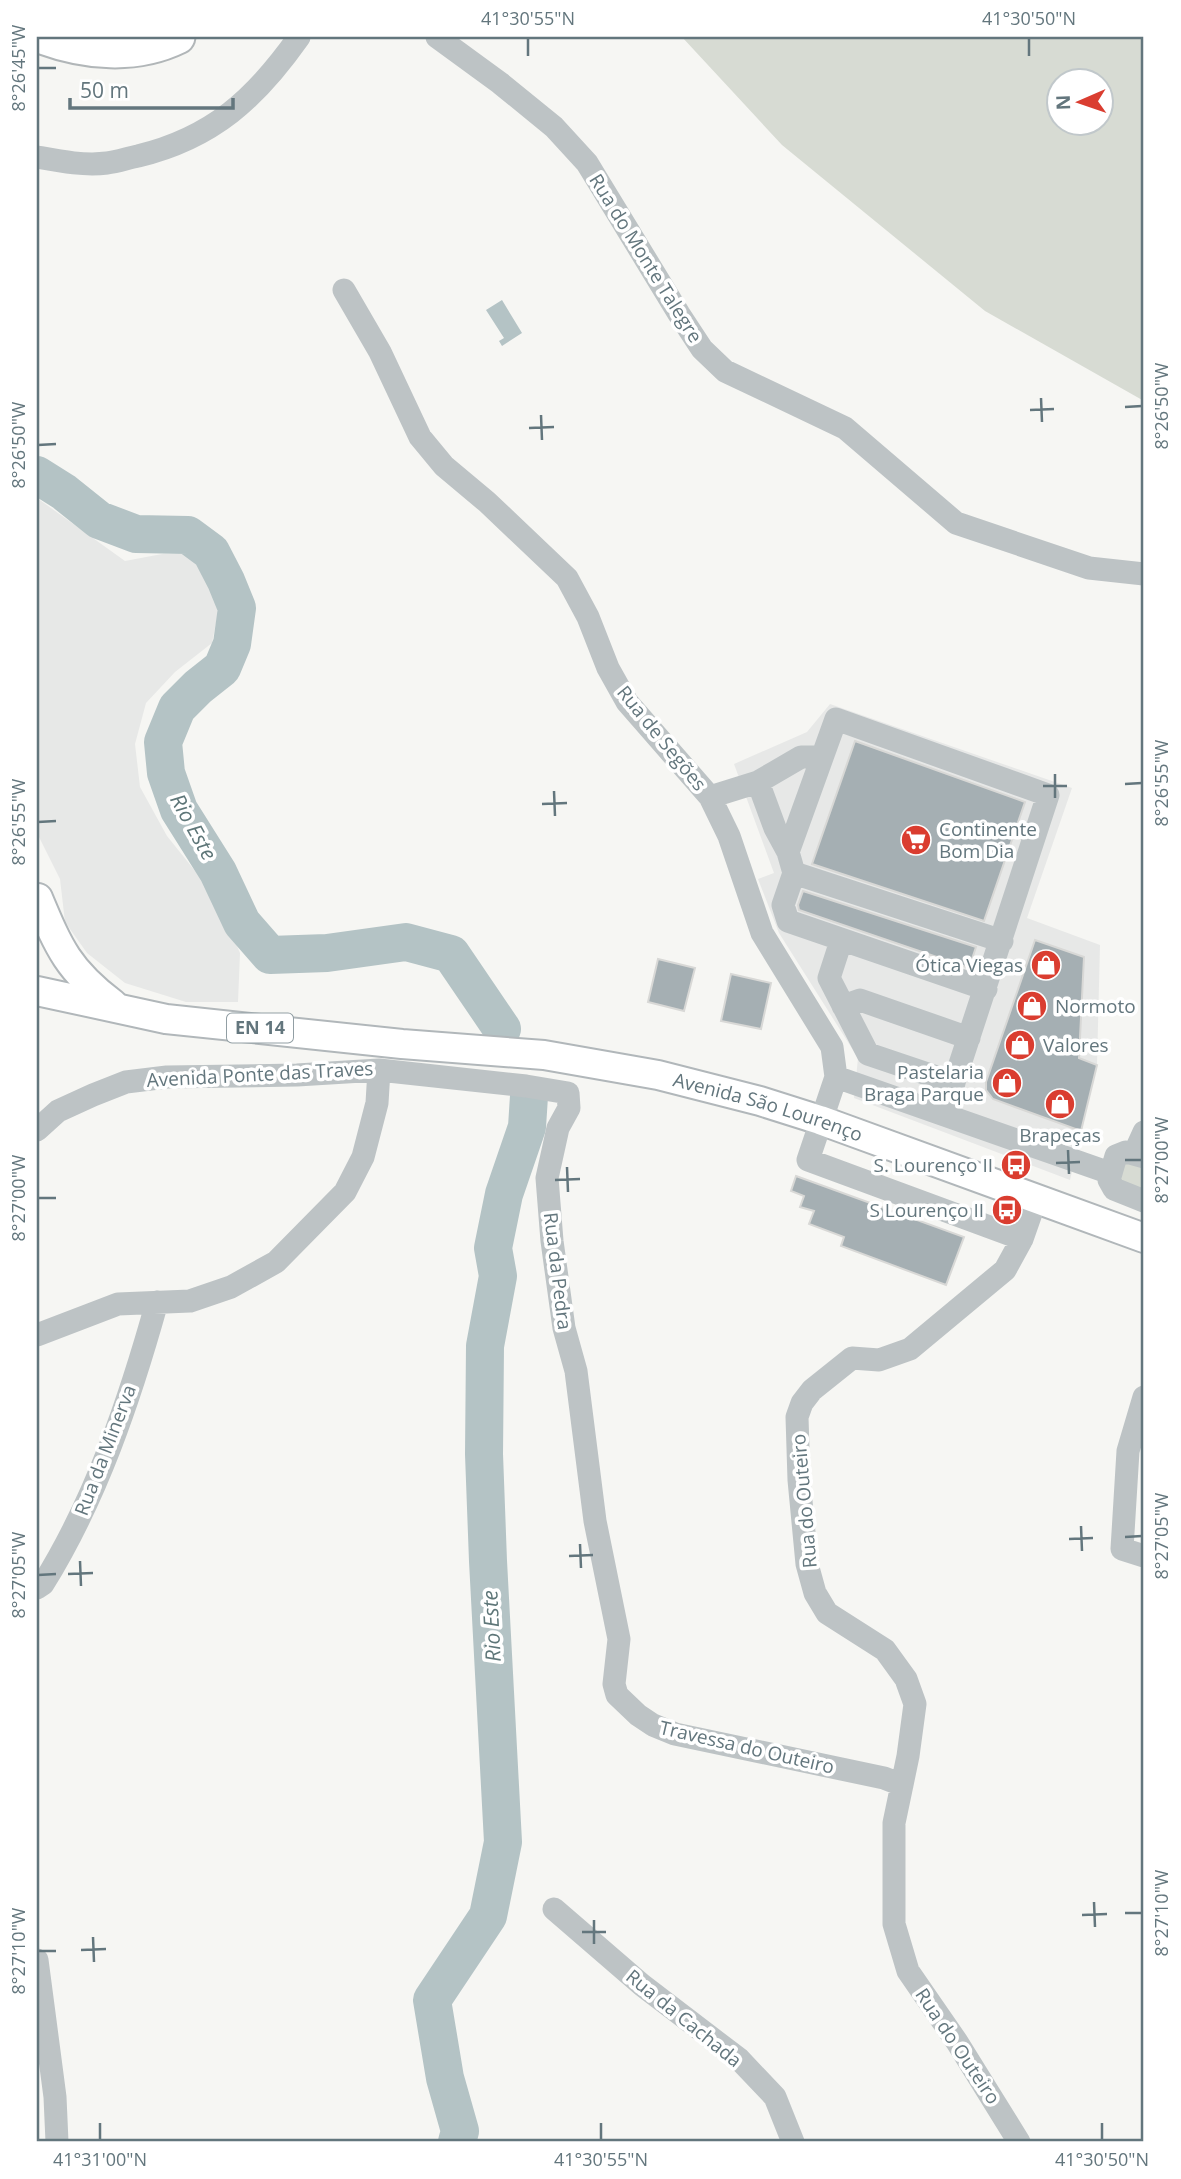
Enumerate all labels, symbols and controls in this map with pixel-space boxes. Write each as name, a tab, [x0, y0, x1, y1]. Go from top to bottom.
text: 41°30'55"N	[481, 6, 575, 30]
text: 41°30'50"N	[982, 6, 1076, 30]
text: 8°26'45"W	[6, 24, 30, 111]
scale bar	[70, 66, 233, 110]
north arrow	[1044, 66, 1114, 136]
text: 50 m	[80, 76, 129, 104]
text: N	[1050, 94, 1076, 111]
street label: Rua do Monte Talegre	[583, 169, 709, 347]
text: 8°26'50"W	[1149, 362, 1173, 449]
text: 8°26'50"W	[6, 401, 30, 488]
street label: Rua de Segões	[611, 680, 713, 796]
text: 8°26'55"W	[1149, 739, 1173, 826]
text: 8°26'55"W	[6, 778, 30, 865]
water label: Rio Este	[164, 788, 224, 865]
place label: Continente Bom Dia	[939, 816, 1037, 864]
supermarket icon: Continente Bom Dia	[899, 823, 933, 857]
shop icon: Ótica Viegas	[1029, 948, 1063, 982]
place label: Ótica Viegas	[915, 952, 1023, 978]
shop icon: Normoto	[1015, 989, 1049, 1023]
place label: Normoto	[1055, 993, 1136, 1019]
road number: EN 14	[227, 1014, 293, 1042]
shop icon: Valores	[1003, 1028, 1037, 1062]
place label: Valores	[1043, 1032, 1109, 1058]
street label: Avenida Ponte das Traves	[146, 1055, 374, 1093]
place label: Pastelaria Braga Parque	[864, 1059, 984, 1107]
street label: Avenida São Lourenço	[670, 1066, 866, 1148]
shop icon: Pastelaria Braga Parque	[990, 1066, 1024, 1100]
shop icon: Brapeças	[1043, 1087, 1077, 1121]
text: 8°27'00"W	[1149, 1116, 1173, 1203]
place label: Brapeças	[1019, 1122, 1101, 1148]
bus stop icon: S. Lourenço II	[999, 1148, 1033, 1182]
place label: S. Lourenço II	[873, 1152, 993, 1178]
text: 8°27'00"W	[6, 1154, 30, 1241]
bus stop icon: S Lourenço II	[990, 1193, 1024, 1227]
place label: S Lourenço II	[869, 1197, 984, 1223]
street label: Rua da Pedra	[538, 1211, 578, 1331]
street label: Rua da Minerva	[68, 1381, 142, 1519]
street label: Rua do Outeiro	[785, 1433, 823, 1569]
text: 8°27'05"W	[1149, 1492, 1173, 1579]
text: 8°27'05"W	[6, 1531, 30, 1618]
water label: Rio Este	[475, 1589, 507, 1663]
street label: Travessa do Outeiro	[657, 1714, 837, 1780]
text: 8°27'10"W	[1149, 1869, 1173, 1956]
text: 8°27'10"W	[6, 1907, 30, 1994]
street label: Rua da Cachada	[621, 1963, 747, 2073]
street label: Rua do Outeiro	[910, 1983, 1006, 2109]
text: 41°31'00"N	[53, 2147, 147, 2171]
text: 41°30'55"N	[554, 2147, 648, 2171]
text: 41°30'50"N	[1055, 2147, 1149, 2171]

